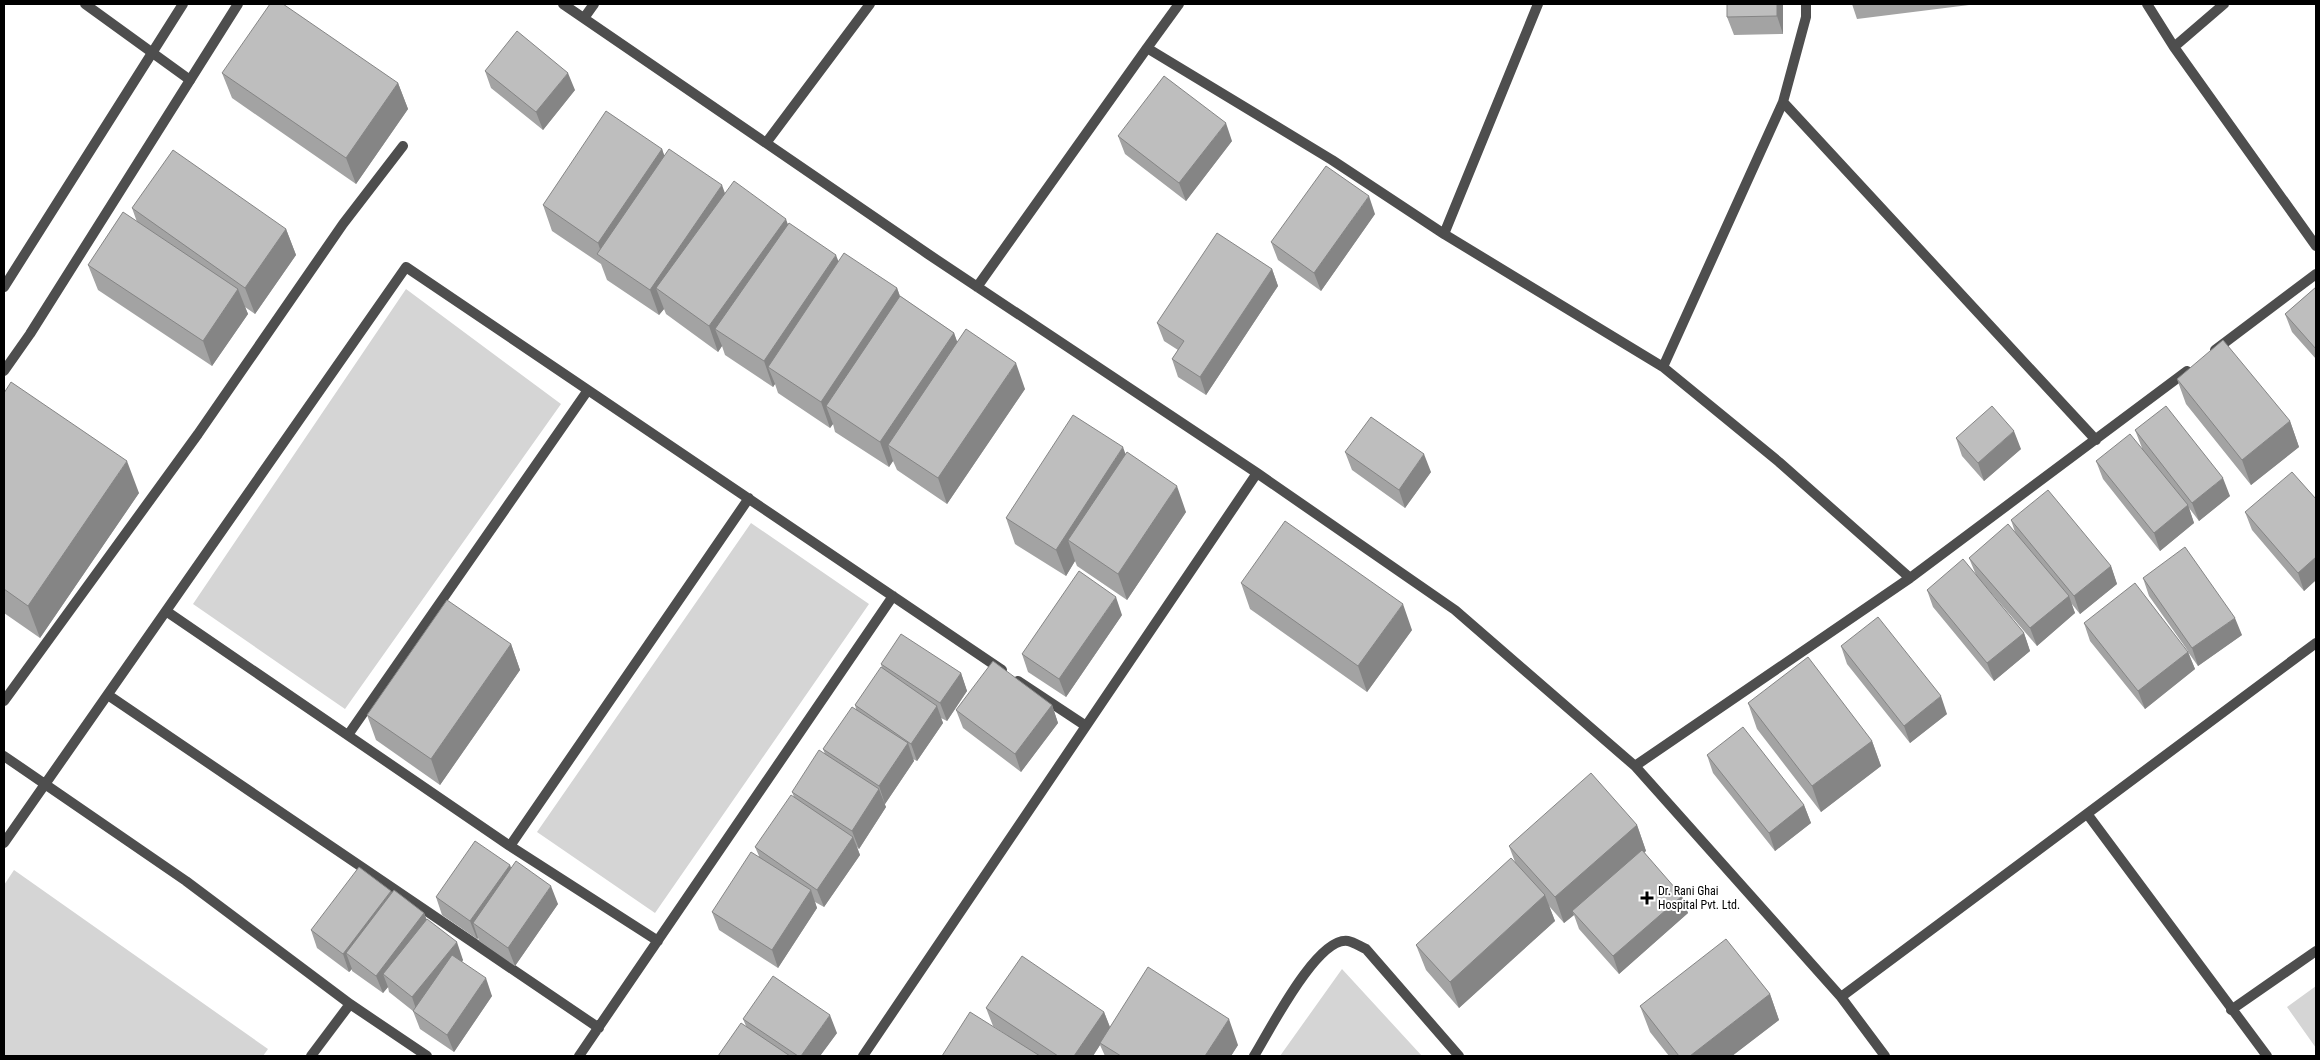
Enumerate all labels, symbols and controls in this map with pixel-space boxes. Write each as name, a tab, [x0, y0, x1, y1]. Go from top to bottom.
place label: Dr. Rani Ghai Hospital Pvt. Ltd.	[1658, 884, 1740, 912]
marker: Dr. Rani Ghai Hospital Pvt. Ltd.	[1640, 891, 1654, 905]

